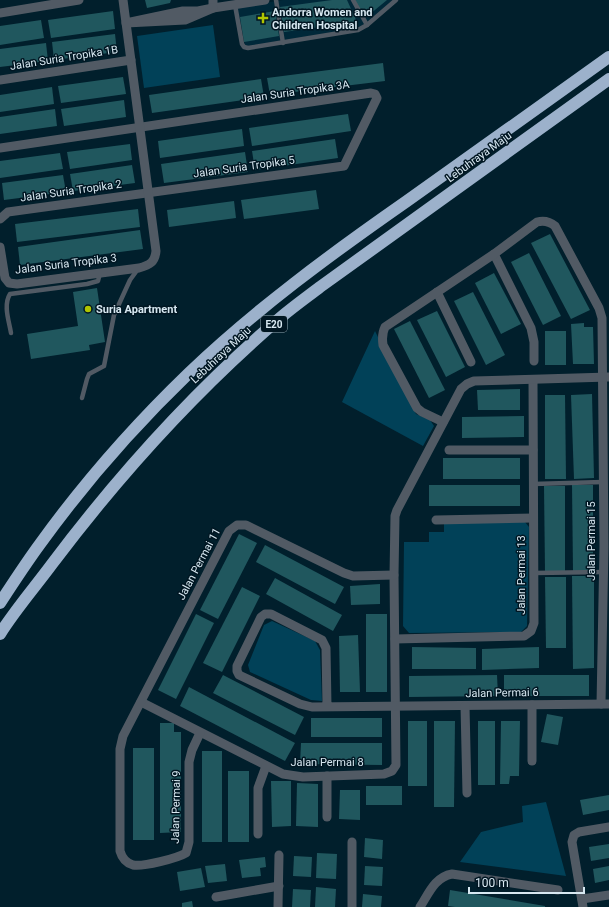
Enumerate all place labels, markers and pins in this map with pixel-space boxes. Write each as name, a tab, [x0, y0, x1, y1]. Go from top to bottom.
place label: Andorra Women and Children Hospital	[272, 6, 373, 32]
marker: Andorra Women and Children Hospital	[257, 12, 269, 24]
place label: Suria Apartment	[96, 303, 177, 316]
marker: Suria Apartment	[83, 304, 93, 314]

